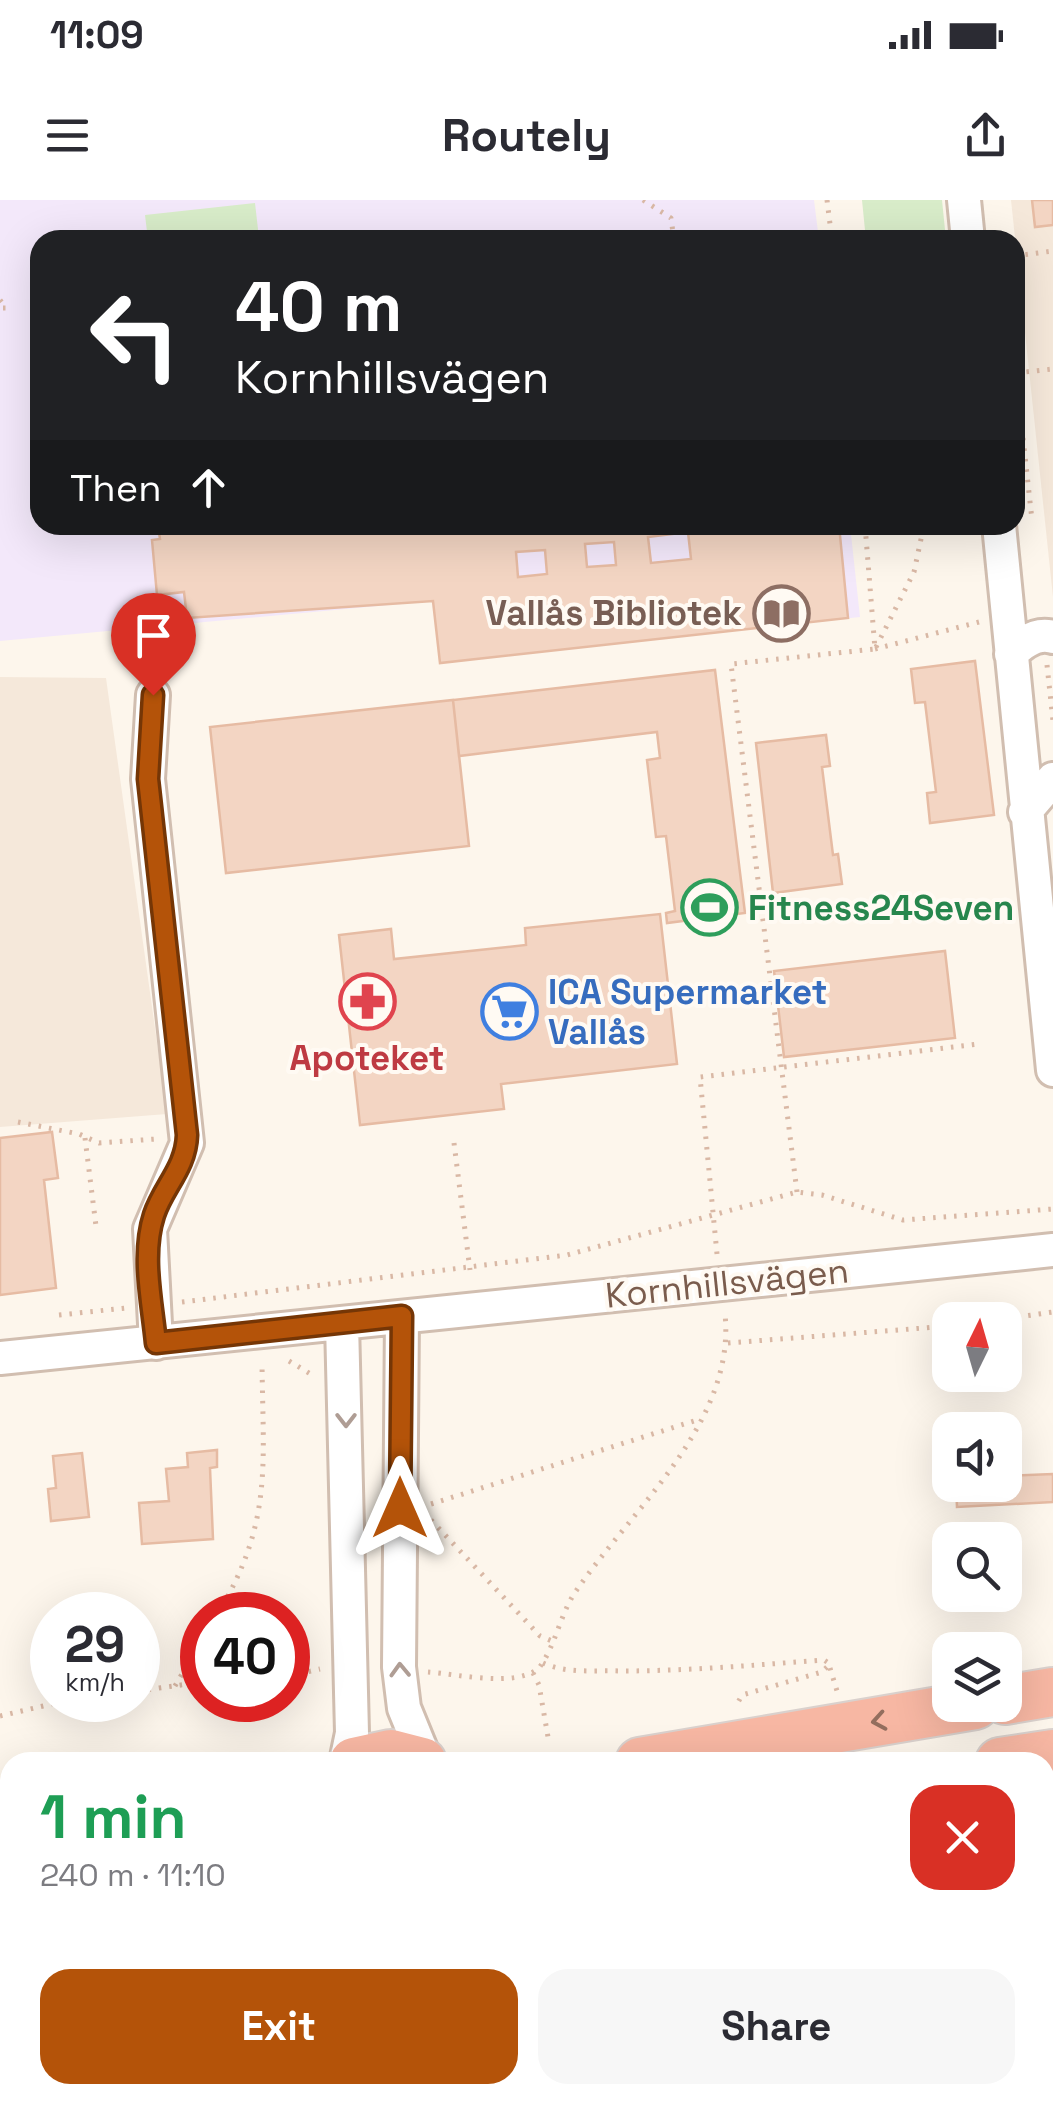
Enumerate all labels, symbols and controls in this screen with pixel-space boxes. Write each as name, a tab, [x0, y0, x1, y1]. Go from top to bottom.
text: 11:09	[50, 11, 144, 59]
text: Routely	[442, 107, 611, 164]
icon: menu	[40, 108, 95, 163]
icon: share	[958, 108, 1013, 163]
text: 40 m	[235, 262, 402, 351]
icon: left	[70, 270, 200, 400]
text: Kornhillsvägen	[235, 349, 549, 406]
icon: ahead	[181, 460, 236, 515]
text: Then	[70, 464, 161, 512]
library icon: Vallås Bibliotek	[751, 583, 811, 643]
place label: Vallås Bibliotek	[486, 591, 742, 635]
pin	[111, 593, 196, 696]
icon: arrive	[126, 608, 181, 663]
sports icon: Fitness24Seven	[679, 878, 739, 938]
place label: Fitness24Seven	[748, 886, 1014, 930]
place label: ICA Supermarket Vallås	[548, 970, 828, 1054]
pharmacy icon: Apoteket	[337, 972, 397, 1032]
supermarket icon: ICA Supermarket Vallås	[479, 982, 539, 1042]
place label: Apoteket	[289, 1036, 445, 1080]
street label: Kornhillsvägen	[603, 1248, 851, 1318]
north arrow	[932, 1302, 1022, 1392]
map controls	[932, 1302, 1022, 1722]
button: sound	[932, 1412, 1022, 1502]
one-way arrow	[335, 1414, 357, 1429]
position arrow	[348, 1456, 452, 1560]
button: search	[932, 1522, 1022, 1612]
speed limit sign: 40	[180, 1592, 310, 1722]
text: 29	[65, 1613, 125, 1677]
button: layers	[932, 1632, 1022, 1722]
one-way arrow	[390, 1661, 411, 1677]
text: km/h	[65, 1666, 125, 1698]
one-way arrow	[871, 1710, 887, 1731]
text: 1 min	[40, 1779, 187, 1856]
button: close	[910, 1785, 1015, 1890]
text: 240 m · 11:10	[40, 1855, 226, 1895]
button: Exit	[40, 1969, 518, 2084]
button: Share	[538, 1969, 1015, 2084]

